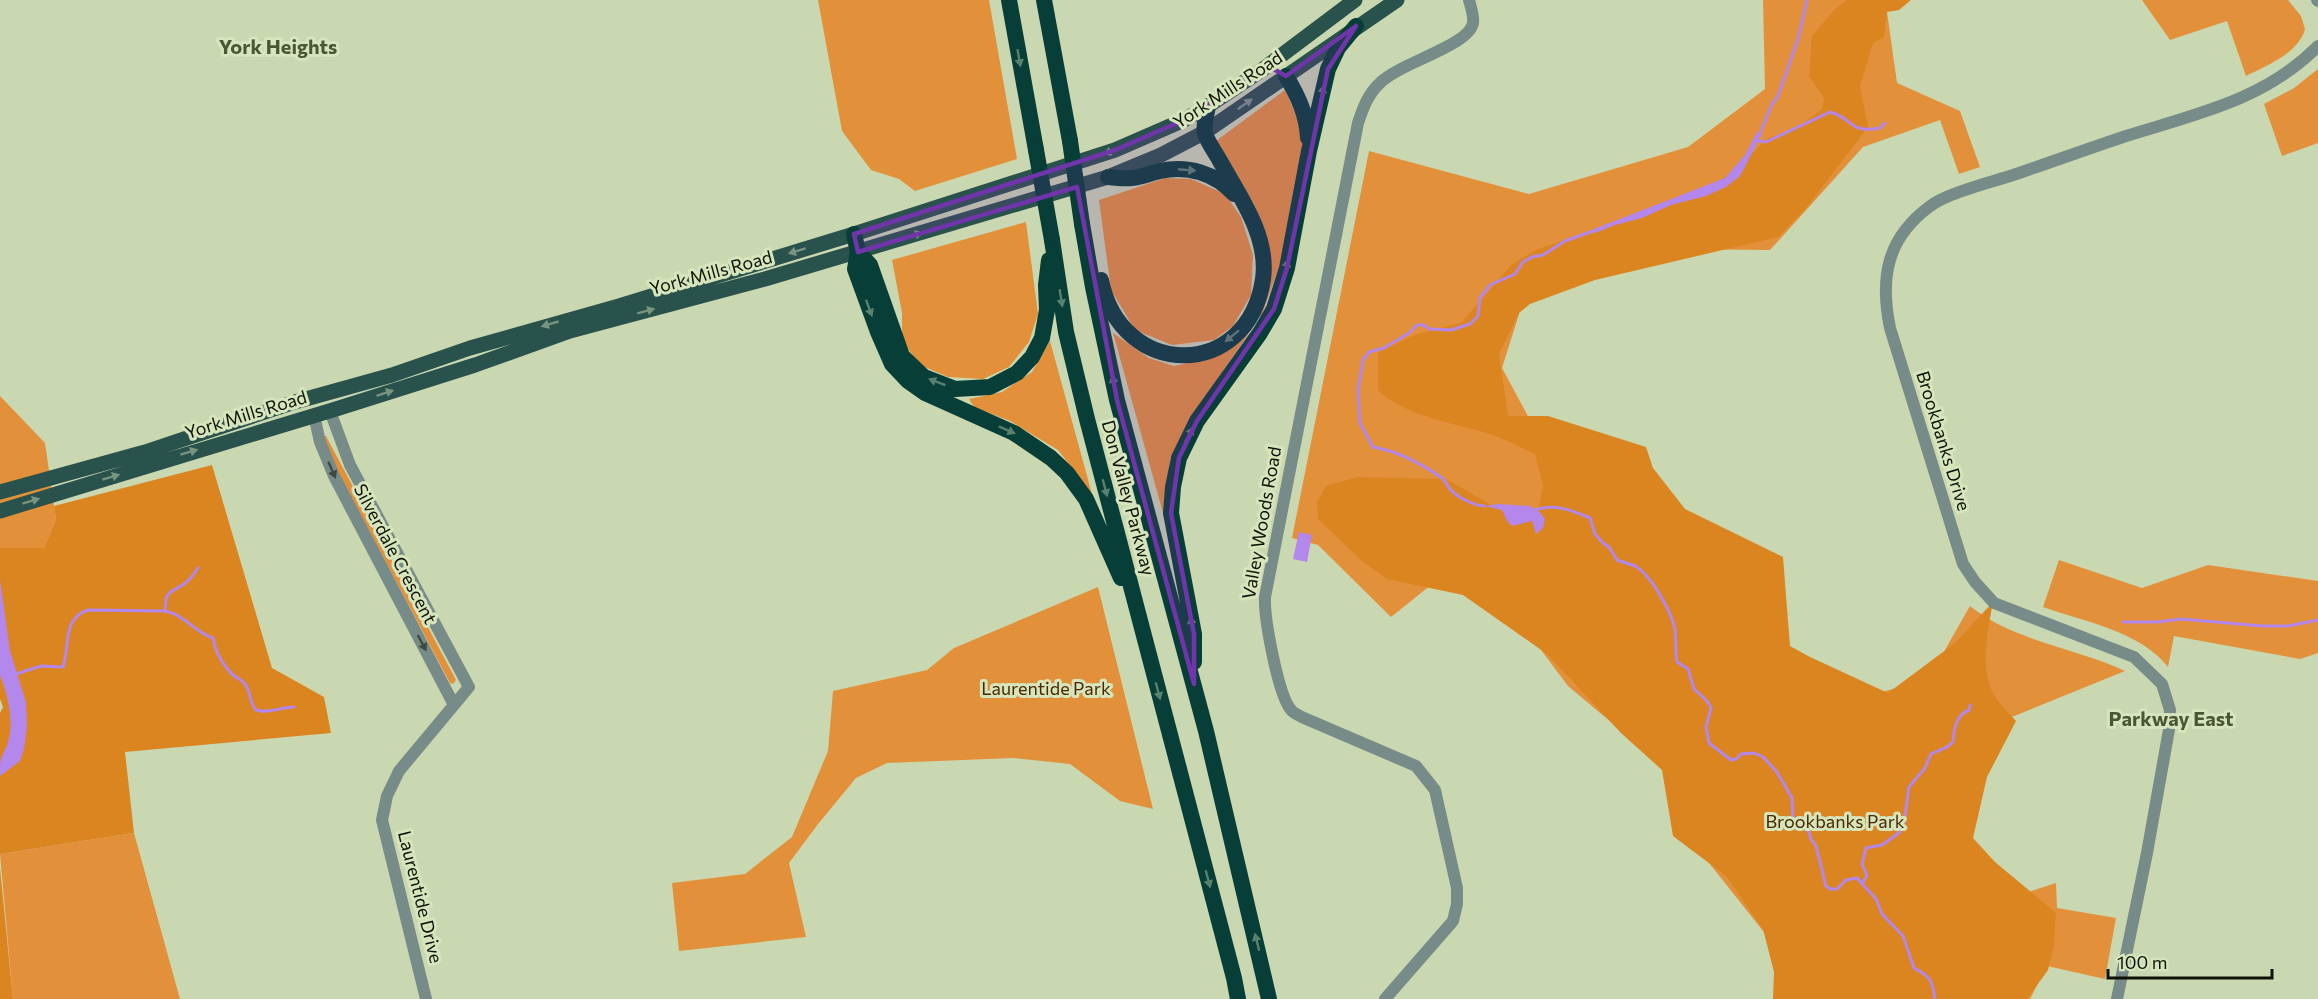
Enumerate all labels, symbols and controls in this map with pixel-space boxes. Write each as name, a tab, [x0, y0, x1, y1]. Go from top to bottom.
district label: York Heights	[219, 34, 337, 58]
street label: York Mills Road	[1169, 46, 1286, 133]
one-way arrow	[1015, 48, 1024, 67]
one-way arrow	[1318, 84, 1327, 103]
one-way arrow	[1237, 98, 1253, 110]
one-way arrow	[1103, 146, 1121, 156]
one-way arrow	[1177, 165, 1196, 175]
one-way arrow	[905, 230, 923, 239]
street label: York Mills Road	[647, 245, 774, 299]
one-way arrow	[788, 246, 806, 256]
one-way arrow	[1282, 259, 1292, 277]
one-way arrow	[1056, 289, 1065, 308]
one-way arrow	[865, 299, 874, 317]
one-way arrow	[637, 305, 656, 315]
one-way arrow	[541, 320, 559, 329]
one-way arrow	[1224, 330, 1239, 342]
street label: Brookbanks Drive	[1912, 368, 1976, 513]
one-way arrow	[1108, 374, 1118, 393]
one-way arrow	[928, 377, 946, 387]
street label: York Mills Road	[182, 385, 309, 443]
one-way arrow	[376, 388, 394, 397]
street label: Don Valley Parkway	[1098, 418, 1160, 578]
one-way arrow	[999, 425, 1017, 435]
one-way arrow	[1184, 426, 1194, 443]
street label: Valley Woods Road	[1237, 445, 1285, 601]
one-way arrow	[180, 447, 198, 456]
one-way arrow	[327, 462, 337, 480]
one-way arrow	[102, 471, 120, 481]
one-way arrow	[1100, 479, 1110, 497]
street label: Silverdale Crescent	[350, 480, 442, 627]
one-way arrow	[22, 496, 40, 506]
one-way arrow	[1187, 616, 1196, 635]
one-way arrow	[417, 635, 427, 652]
park label: Laurentide Park	[981, 677, 1111, 699]
one-way arrow	[1154, 682, 1164, 700]
district label: Parkway East	[2109, 706, 2233, 730]
park label: Brookbanks Park	[1765, 810, 1905, 832]
street label: Laurentide Drive	[394, 828, 448, 965]
one-way arrow	[1204, 870, 1214, 888]
one-way arrow	[1251, 933, 1261, 951]
scale bar	[2108, 942, 2272, 980]
text: 100 m	[2117, 951, 2167, 973]

